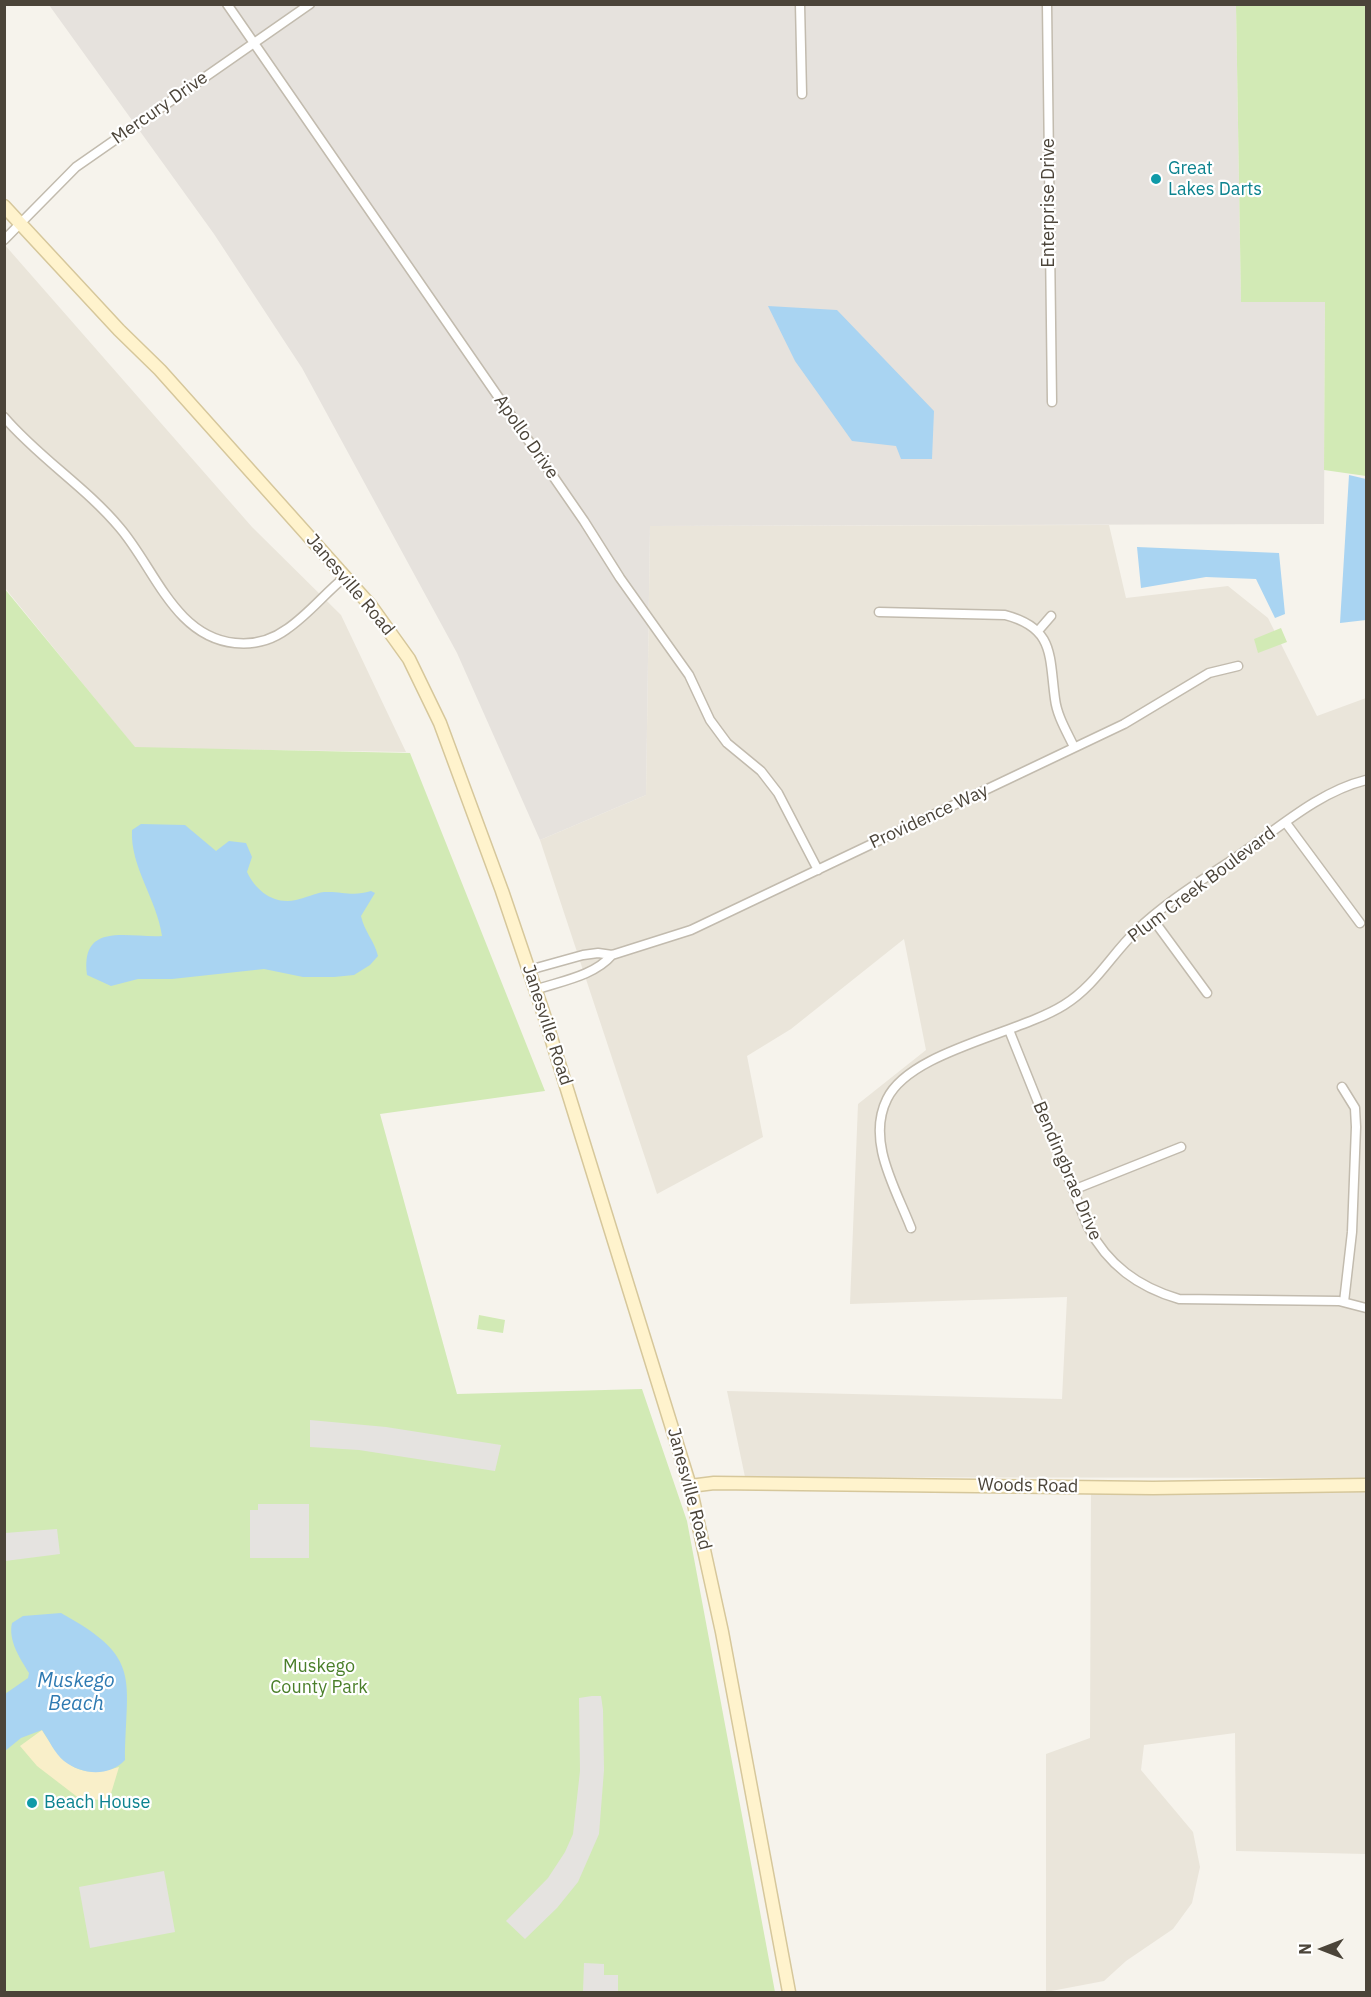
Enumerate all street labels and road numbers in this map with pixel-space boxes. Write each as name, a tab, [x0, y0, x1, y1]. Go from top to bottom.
street label: Mercury Drive	[108, 67, 212, 149]
street label: Enterprise Drive	[1038, 138, 1060, 268]
street label: Apollo Drive	[489, 391, 563, 483]
street label: Janesville Road	[301, 530, 399, 640]
street label: Providence Way	[866, 780, 992, 854]
street label: Plum Creek Boulevard	[1124, 822, 1280, 948]
street label: Janesville Road	[517, 962, 577, 1088]
street label: Bendingbrae Drive	[1028, 1098, 1106, 1244]
street label: Janesville Road	[662, 1425, 716, 1553]
street label: Woods Road	[977, 1474, 1079, 1498]

